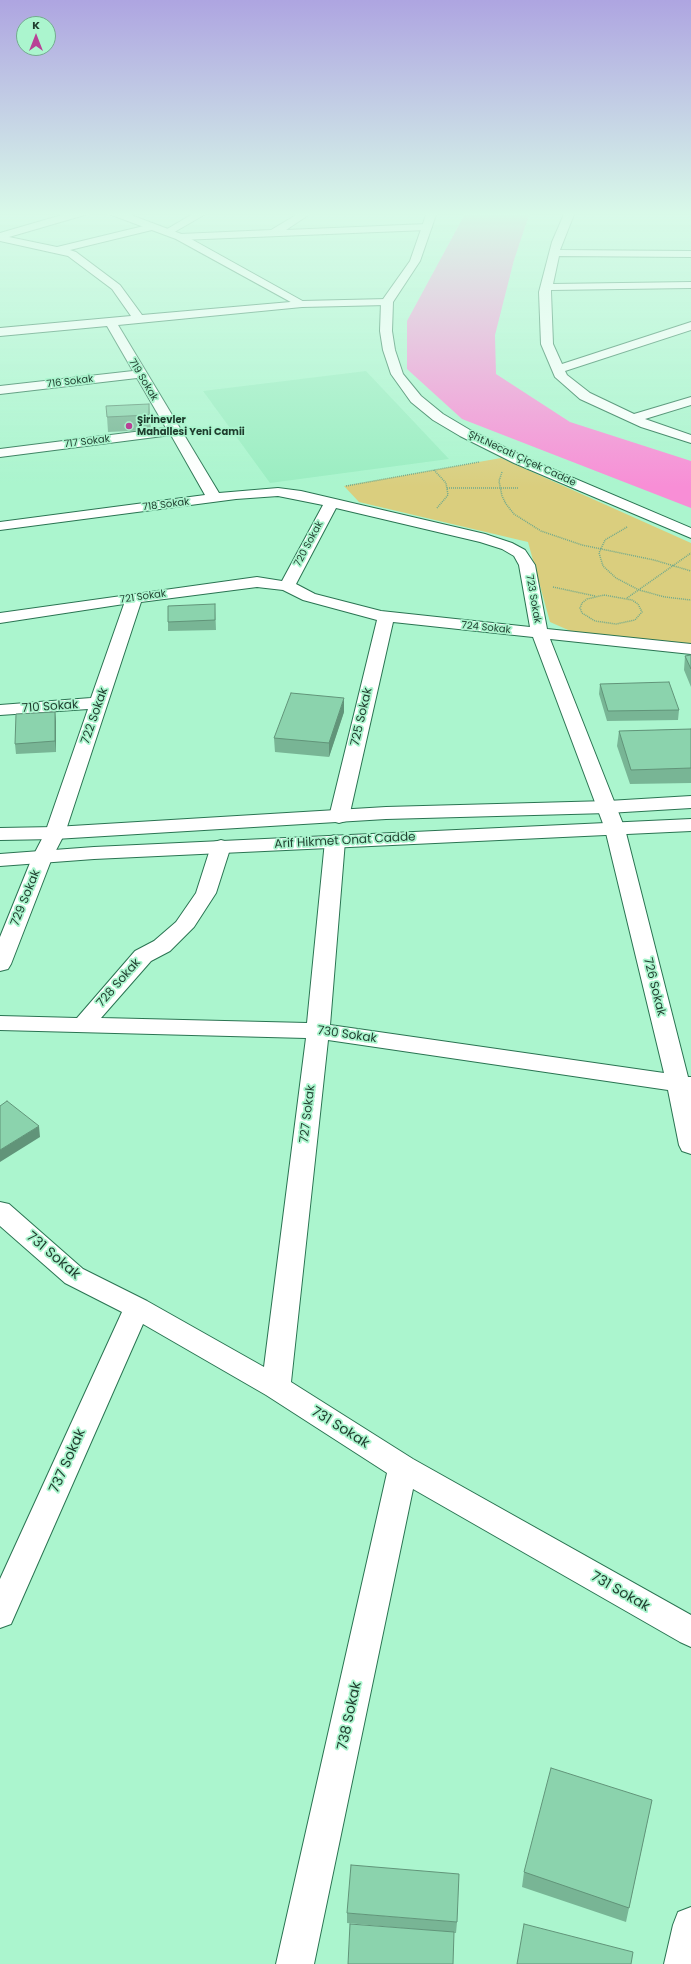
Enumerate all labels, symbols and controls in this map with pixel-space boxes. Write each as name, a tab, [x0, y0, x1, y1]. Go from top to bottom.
north arrow	[16, 16, 56, 56]
text: K	[32, 17, 40, 33]
street label: 719 Sokak	[126, 357, 160, 403]
street label: 716 Sokak	[46, 373, 94, 391]
place label: Şirinevler Mahallesi Yeni Camii	[137, 414, 245, 438]
marker: Şirinevler Mahallesi Yeni Camii	[124, 421, 134, 431]
street label: Şht.Necati Çiçek Cadde	[466, 429, 578, 489]
street label: 717 Sokak	[63, 433, 111, 451]
street label: 718 Sokak	[142, 496, 190, 514]
street label: 720 Sokak	[292, 519, 326, 569]
street label: 723 Sokak	[523, 574, 543, 624]
street label: 721 Sokak	[119, 588, 167, 606]
street label: 724 Sokak	[461, 619, 511, 637]
street label: 722 Sokak	[79, 686, 111, 746]
street label: 725 Sokak	[348, 686, 376, 748]
street label: 710 Sokak	[21, 698, 79, 716]
street label: Arif Hikmet Onat Cadde	[274, 830, 416, 852]
street label: 729 Sokak	[8, 868, 44, 928]
street label: 728 Sokak	[94, 956, 144, 1010]
street label: 726 Sokak	[640, 956, 668, 1018]
street label: 730 Sokak	[317, 1024, 377, 1046]
street label: 727 Sokak	[297, 1084, 319, 1144]
street label: 731 Sokak	[23, 1229, 83, 1283]
street label: 731 Sokak	[308, 1404, 372, 1452]
street label: 737 Sokak	[46, 1426, 90, 1496]
street label: 731 Sokak	[588, 1568, 652, 1616]
street label: 738 Sokak	[335, 1680, 365, 1752]

